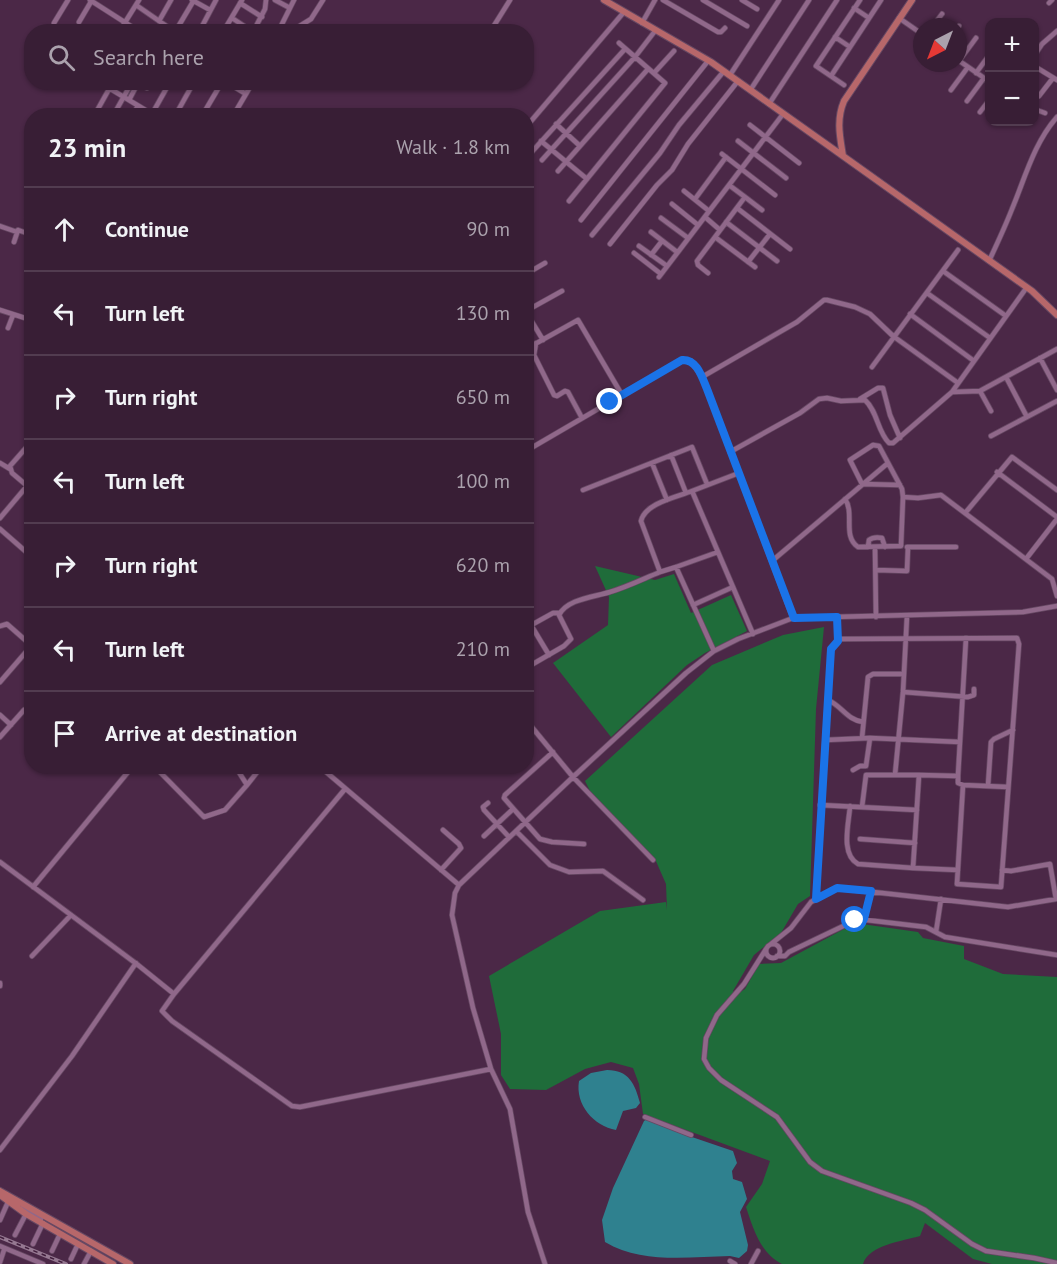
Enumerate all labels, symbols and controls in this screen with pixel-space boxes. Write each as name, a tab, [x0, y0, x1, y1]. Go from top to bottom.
north arrow	[913, 18, 967, 72]
map controls	[985, 18, 1039, 126]
button: +	[985, 18, 1039, 72]
search box	[24, 24, 534, 90]
icon: search	[45, 41, 78, 74]
text: Search here	[93, 43, 204, 71]
button: −	[985, 72, 1039, 126]
text: 23 min	[48, 131, 126, 164]
text: Walk · 1.8 km	[396, 134, 510, 160]
icon: ahead	[48, 213, 81, 246]
text: Continue	[105, 215, 189, 243]
text: 90 m	[467, 216, 510, 242]
icon: left	[48, 297, 81, 330]
text: Turn left	[105, 299, 185, 327]
text: 130 m	[456, 300, 510, 326]
icon: right	[48, 381, 81, 414]
text: Turn right	[105, 383, 197, 411]
text: 650 m	[456, 384, 510, 410]
route end	[596, 388, 622, 414]
icon: left	[48, 465, 81, 498]
text: Turn left	[105, 467, 185, 495]
text: 100 m	[456, 468, 510, 494]
icon: right	[48, 549, 81, 582]
text: Turn right	[105, 551, 197, 579]
text: 620 m	[456, 552, 510, 578]
icon: left	[48, 633, 81, 666]
text: Turn left	[105, 635, 185, 663]
text: 210 m	[456, 636, 510, 662]
icon: arrive	[48, 717, 81, 750]
text: Arrive at destination	[105, 719, 297, 747]
route start	[841, 906, 867, 932]

